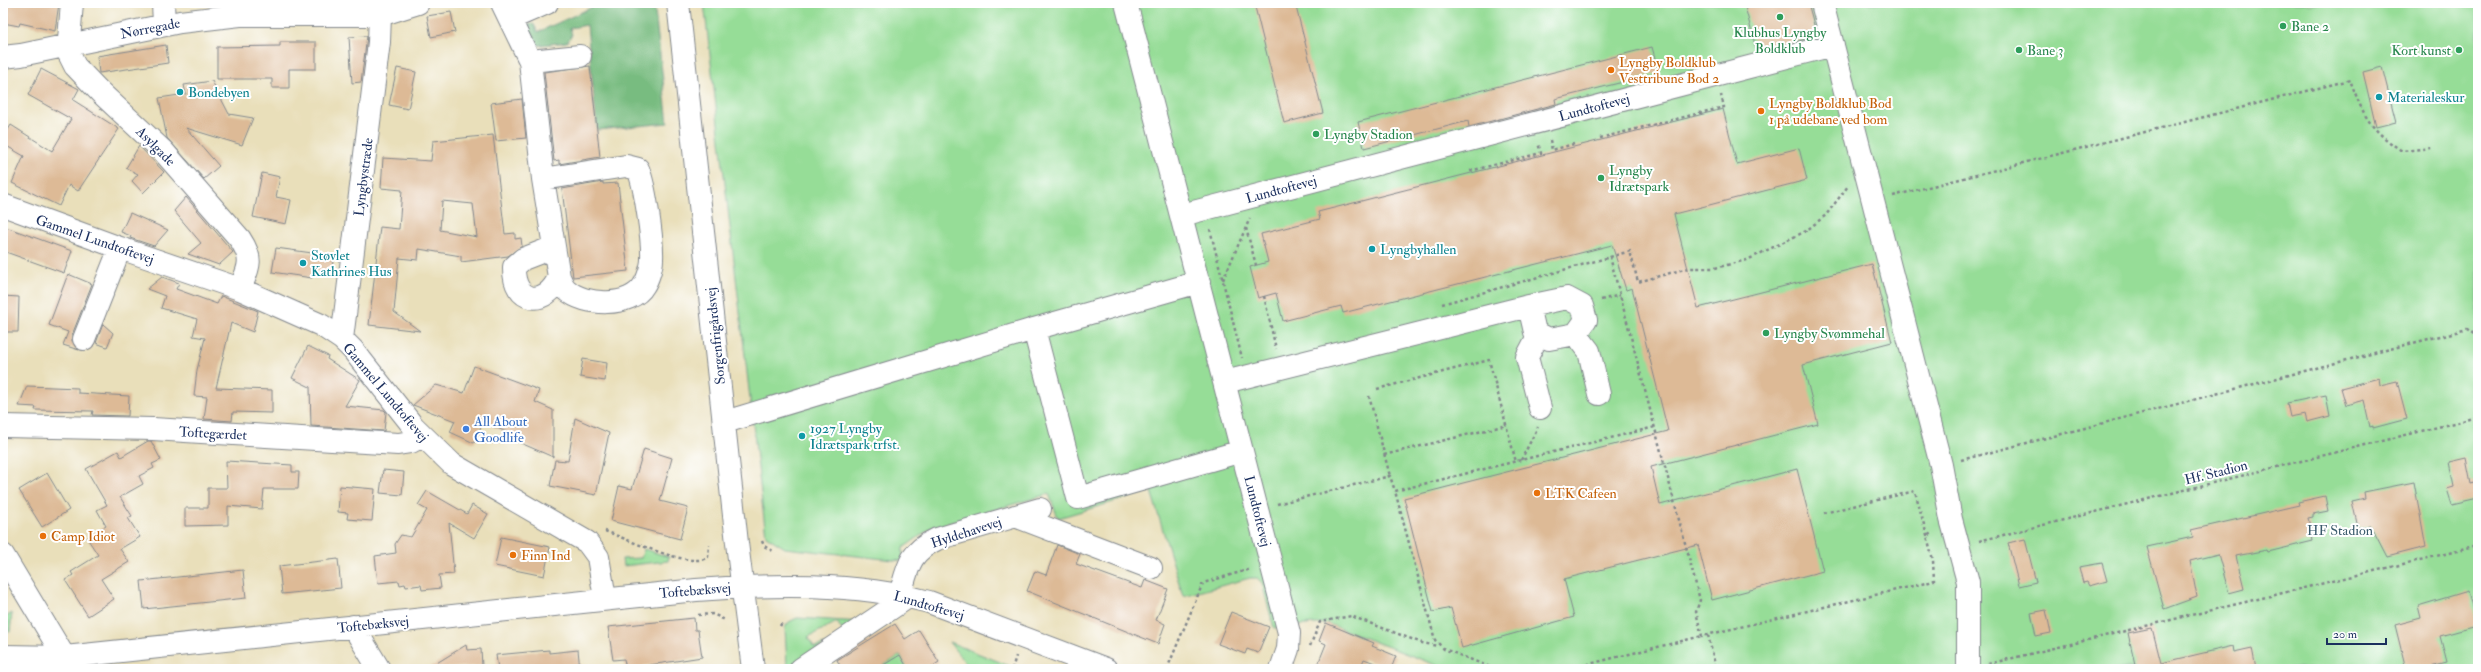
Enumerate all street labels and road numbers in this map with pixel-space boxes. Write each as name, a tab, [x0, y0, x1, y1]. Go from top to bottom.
street label: Nørregade	[119, 14, 182, 43]
street label: Lundtoftevej	[1557, 90, 1631, 125]
street label: Asylgade	[131, 122, 179, 170]
street label: Lyngbystræde	[350, 137, 378, 217]
street label: Lundtoftevej	[1244, 172, 1318, 207]
street label: Gammel Lundtoftevej	[33, 211, 156, 268]
street label: Sorgenfrigårdsvej	[702, 287, 729, 385]
street label: Gammel Lundtoftevej	[339, 339, 432, 445]
street label: Toftegærdet	[179, 423, 248, 444]
street label: Hf. Stadion	[2183, 456, 2249, 488]
street label: Lundtoftevej	[1240, 474, 1275, 548]
street label: Hyldehavevej	[929, 513, 1004, 553]
street label: Toftebæksvej	[658, 579, 732, 602]
street label: Lundtoftevej	[892, 587, 966, 624]
street label: Toftebæksvej	[336, 612, 410, 637]

